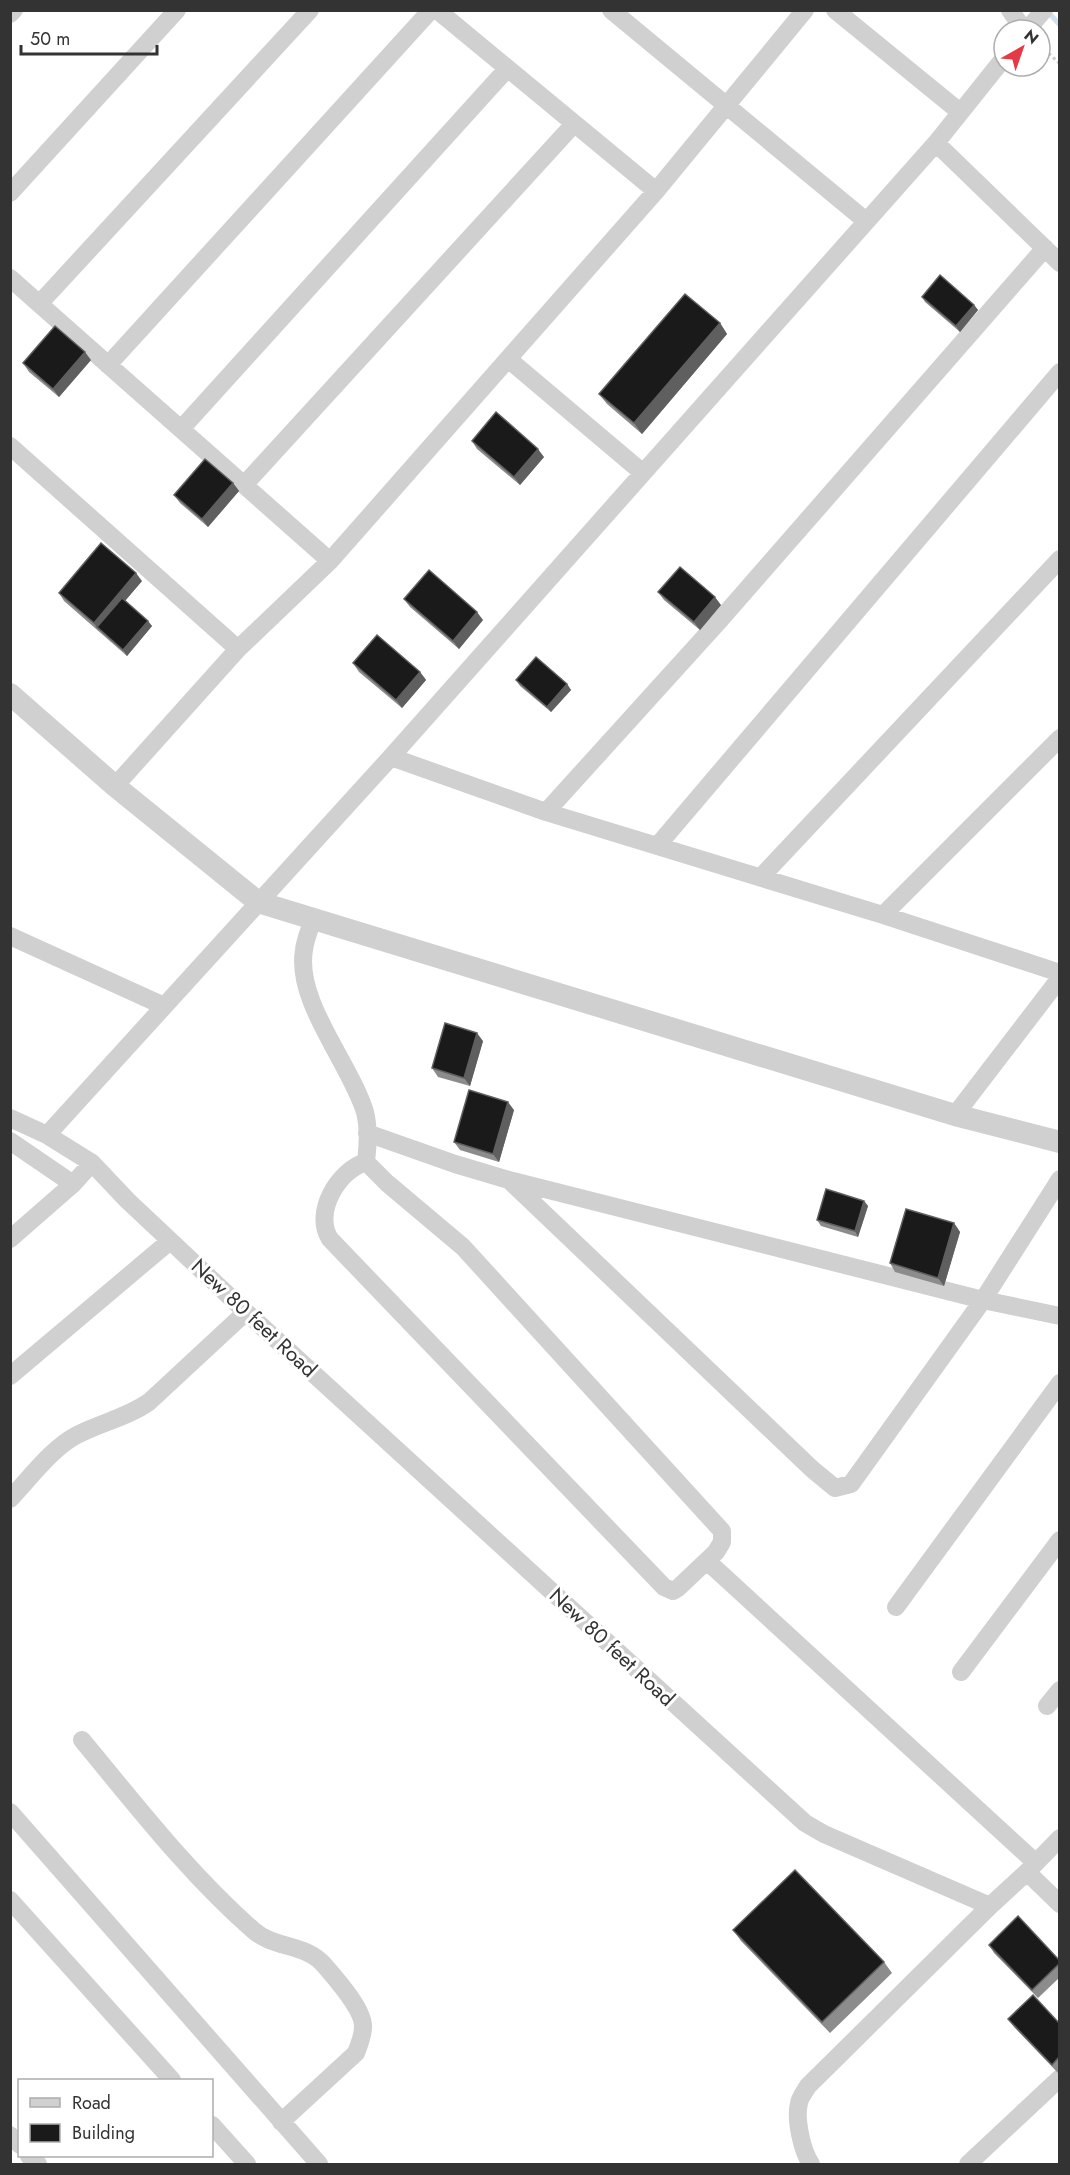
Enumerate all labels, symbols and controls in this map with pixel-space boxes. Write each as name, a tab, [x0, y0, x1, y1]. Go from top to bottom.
scale bar	[21, 18, 158, 56]
north arrow	[992, 18, 1052, 78]
text: N	[1019, 24, 1044, 50]
text: 50 m	[30, 26, 70, 52]
street label: New 80 feet Road	[185, 1252, 323, 1384]
street label: New 80 feet Road	[543, 1581, 681, 1713]
legend	[18, 2079, 213, 2157]
text: Road	[72, 2090, 111, 2116]
text: Building	[72, 2120, 135, 2146]

